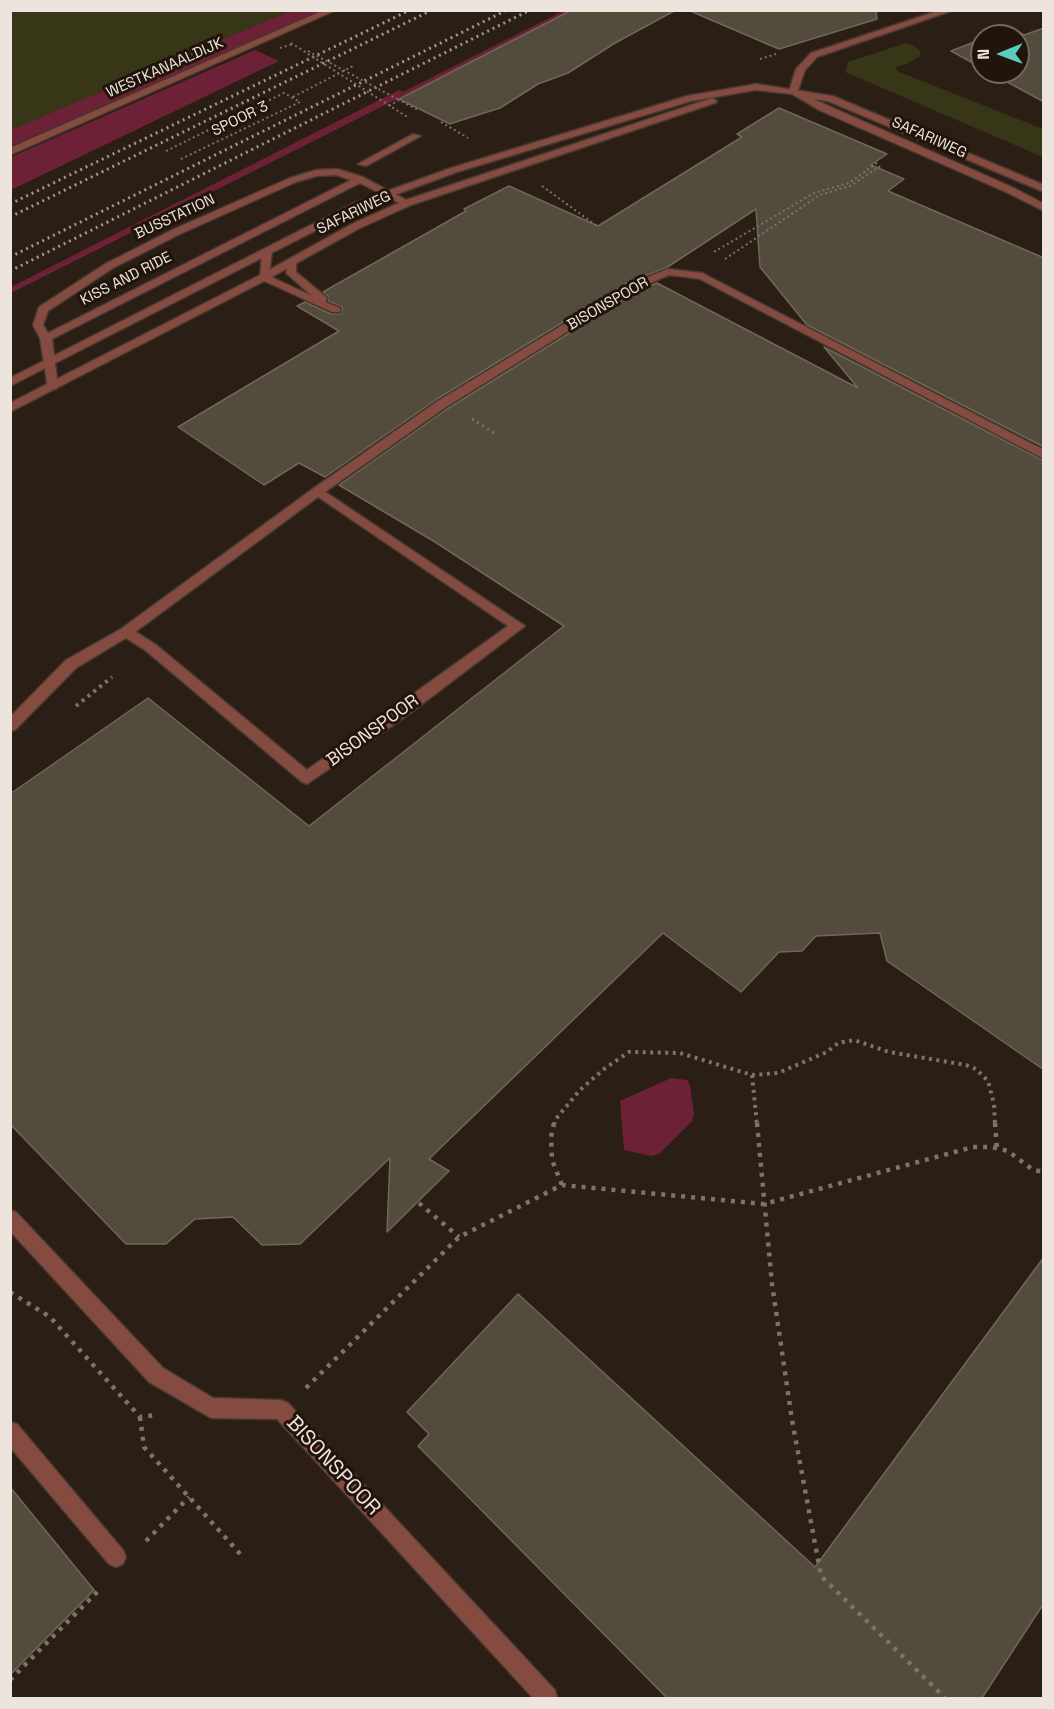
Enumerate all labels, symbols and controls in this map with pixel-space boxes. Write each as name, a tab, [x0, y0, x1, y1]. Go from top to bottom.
north arrow	[970, 24, 1030, 84]
street label: WESTKANAALDIJK	[104, 34, 226, 102]
text: N	[973, 49, 994, 60]
street label: SPOOR 3	[209, 98, 271, 140]
street label: SAFARIWEG	[889, 113, 969, 163]
street label: SAFARIWEG	[314, 187, 394, 239]
street label: BUSSTATION	[132, 191, 218, 243]
street label: KISS AND RIDE	[77, 248, 175, 310]
street label: BISONSPOOR	[564, 274, 652, 334]
street label: BISONSPOOR	[323, 690, 423, 772]
street label: BISONSPOOR	[281, 1411, 385, 1521]

